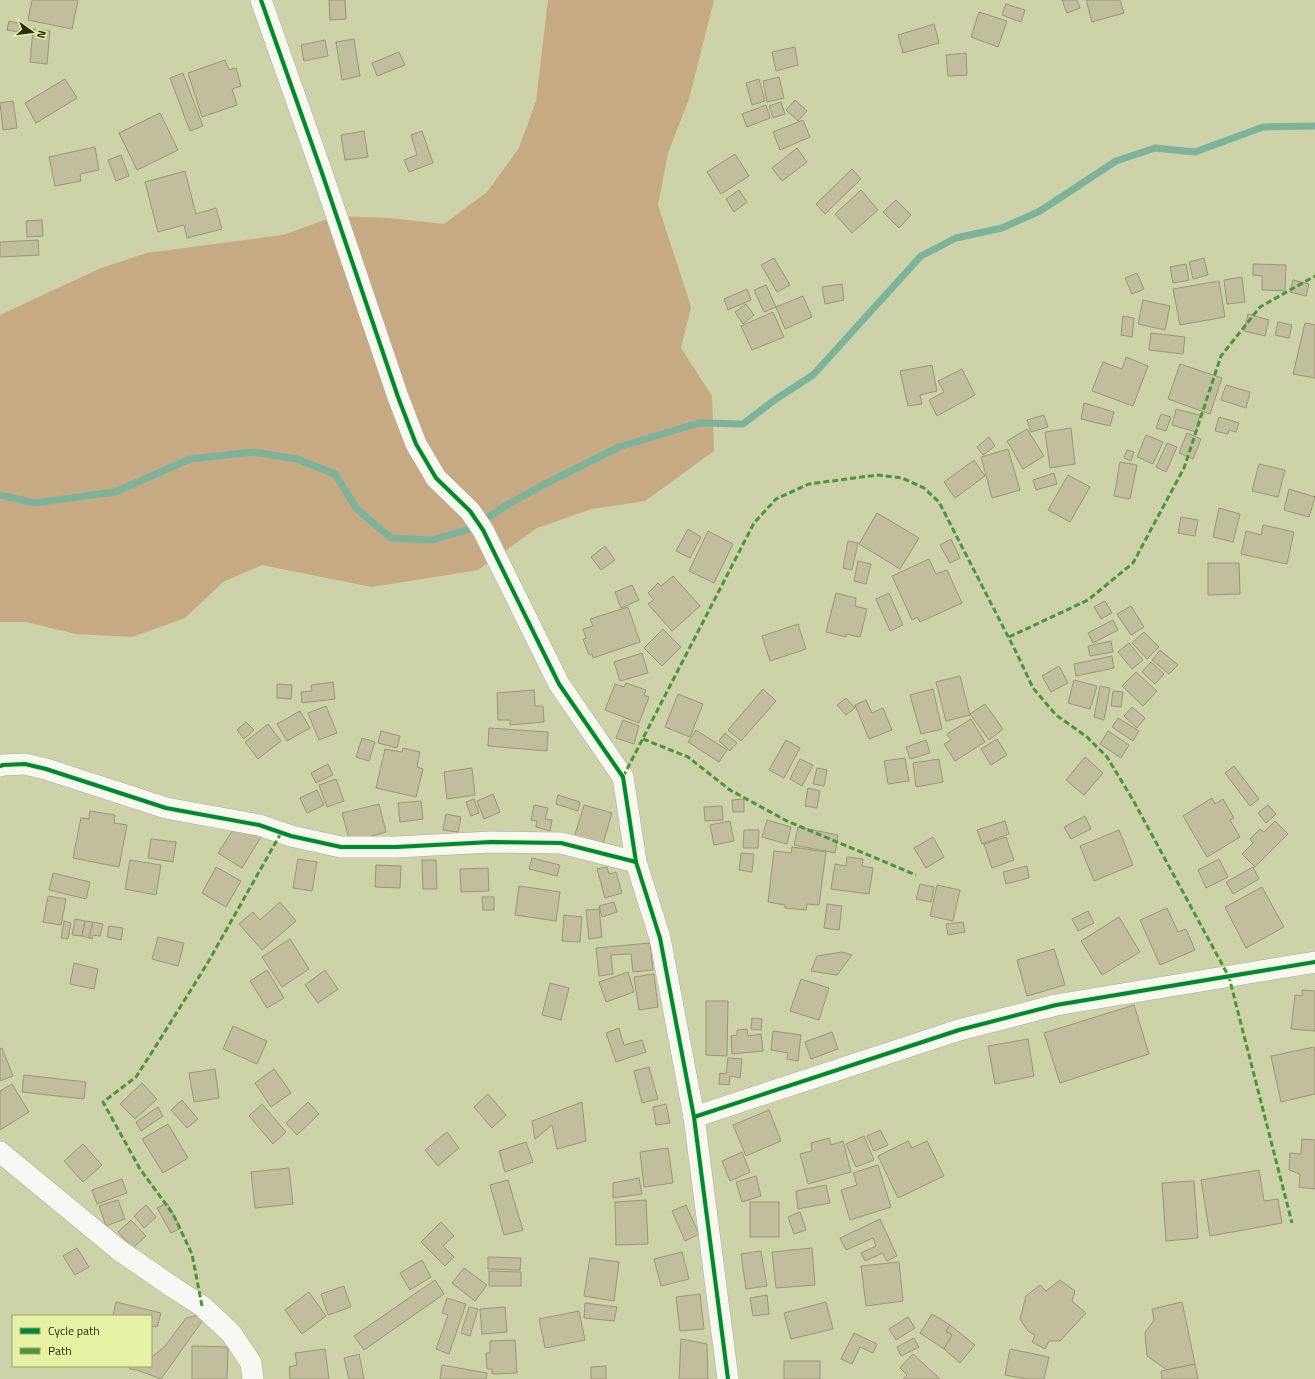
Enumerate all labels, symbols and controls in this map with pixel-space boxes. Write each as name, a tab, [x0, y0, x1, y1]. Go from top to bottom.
north arrow	[12, 12, 52, 52]
text: N	[33, 29, 50, 40]
legend	[12, 1315, 152, 1367]
text: Cycle path	[48, 1321, 100, 1340]
text: Path	[48, 1341, 72, 1360]

